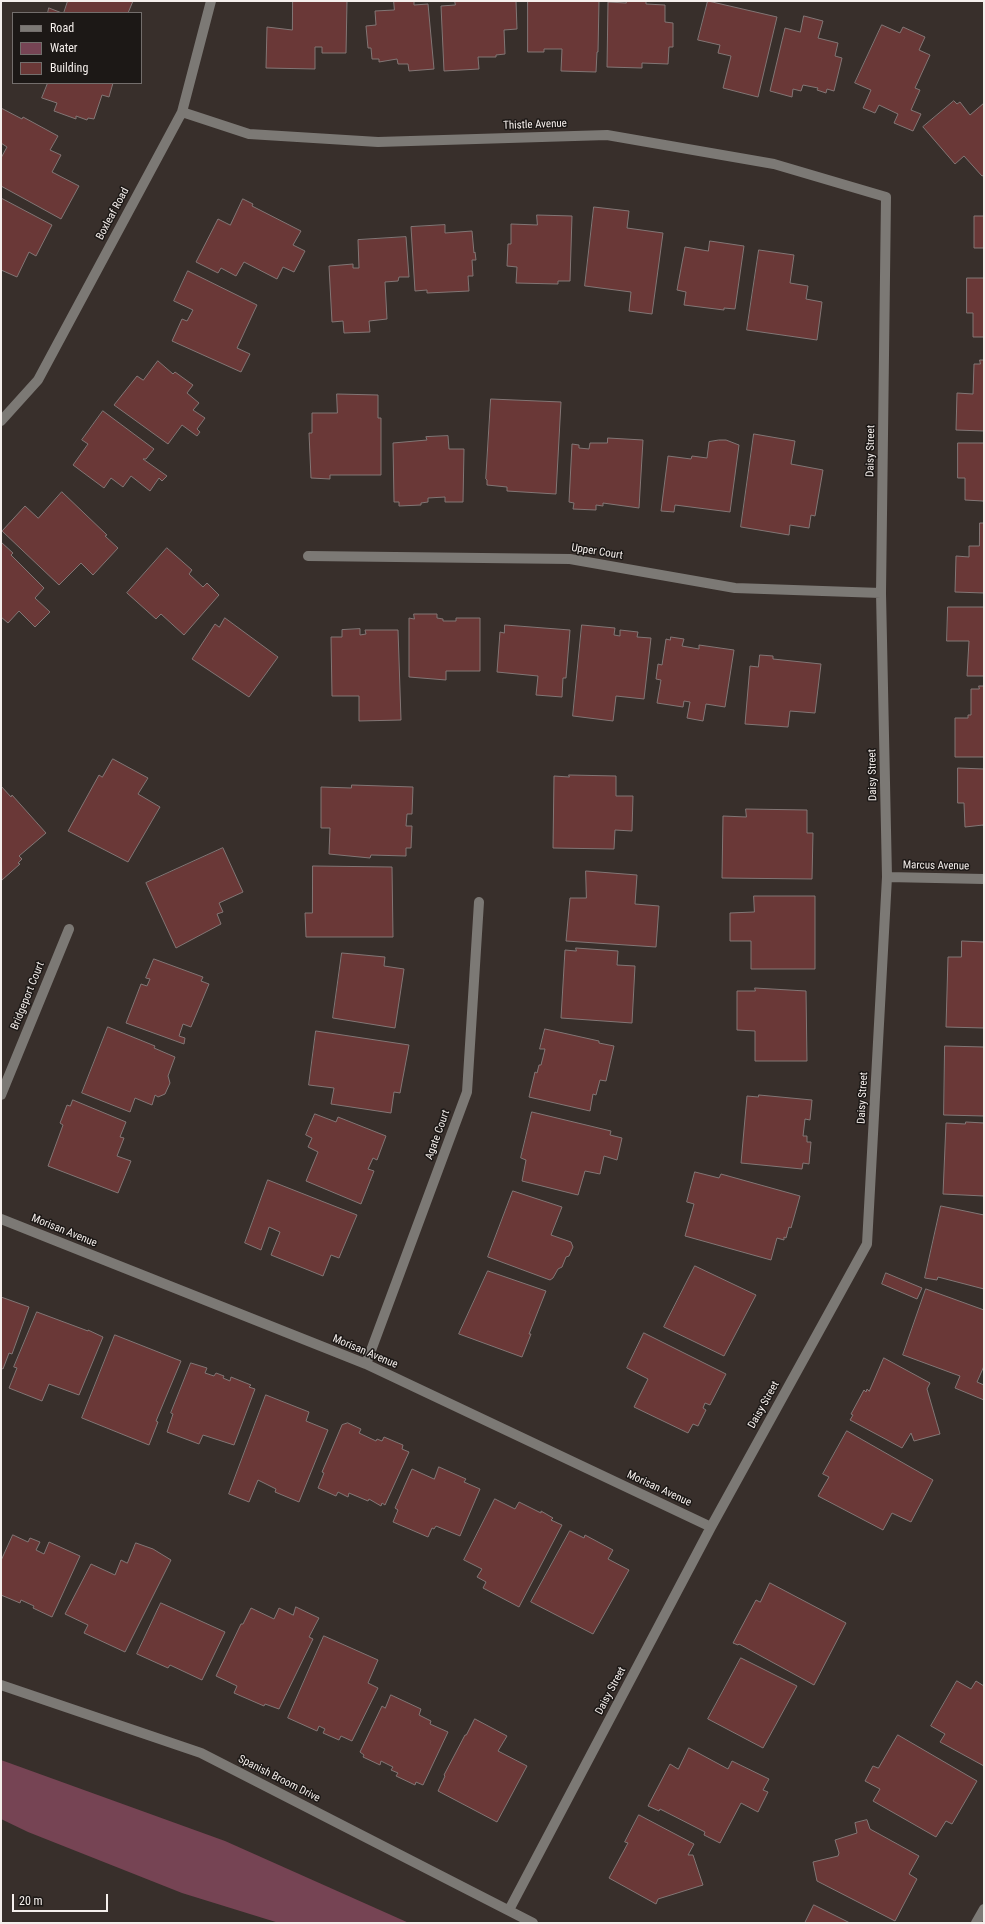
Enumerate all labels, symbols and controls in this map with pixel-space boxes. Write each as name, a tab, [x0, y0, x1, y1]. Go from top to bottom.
legend	[12, 12, 142, 84]
text: Road	[50, 21, 74, 35]
text: Water	[50, 41, 78, 55]
text: Building	[50, 61, 88, 75]
street label: Thistle Avenue	[503, 117, 567, 133]
street label: Boxleaf Road	[94, 186, 132, 242]
street label: Daisy Street	[864, 425, 878, 477]
street label: Upper Court	[570, 541, 624, 563]
street label: Daisy Street	[866, 749, 880, 801]
street label: Marcus Avenue	[903, 859, 969, 873]
street label: Bridgeport Court	[8, 960, 48, 1032]
street label: Daisy Street	[855, 1072, 871, 1124]
street label: Agate Court	[423, 1108, 453, 1162]
street label: Morisan Avenue	[29, 1212, 99, 1250]
street label: Morisan Avenue	[330, 1332, 400, 1372]
street label: Daisy Street	[746, 1379, 782, 1431]
street label: Morisan Avenue	[625, 1468, 693, 1510]
street label: Daisy Street	[593, 1665, 629, 1717]
street label: Spanish Broom Drive	[236, 1753, 322, 1805]
scale bar	[14, 1886, 110, 1912]
text: 20 m	[19, 1894, 43, 1908]

